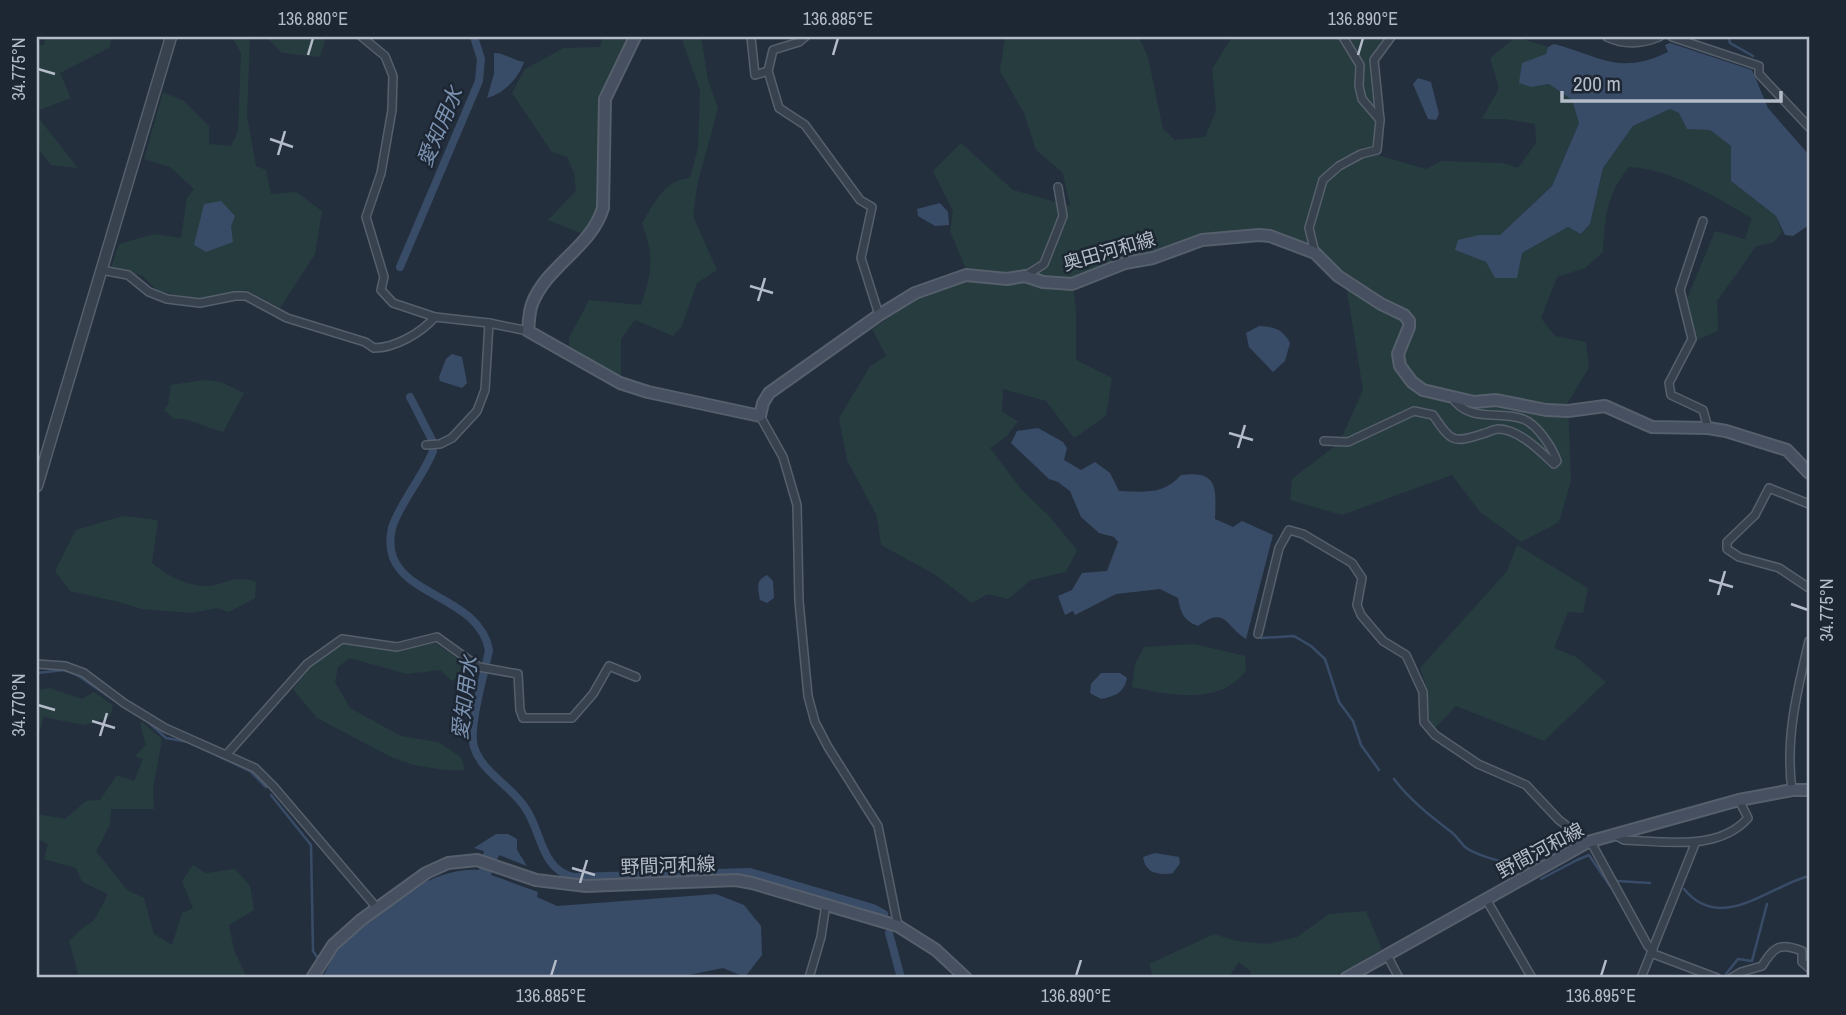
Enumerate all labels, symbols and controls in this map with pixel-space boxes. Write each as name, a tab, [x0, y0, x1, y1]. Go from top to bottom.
text: 136.880°E	[278, 6, 348, 31]
text: 136.885°E	[803, 6, 873, 31]
text: 136.890°E	[1328, 6, 1398, 31]
text: 34.775°N	[6, 38, 31, 101]
scale bar	[1562, 60, 1781, 104]
text: 200 m	[1573, 69, 1621, 98]
water label: 愛知用水	[410, 81, 470, 171]
street label: 奥田河和線	[1060, 225, 1158, 277]
text: 34.775°N	[1814, 579, 1839, 642]
water label: 愛知用水	[445, 653, 484, 741]
text: 34.770°N	[6, 674, 31, 737]
street label: 野間河和線	[1492, 816, 1588, 884]
street label: 野間河和線	[620, 850, 716, 880]
text: 136.885°E	[516, 983, 586, 1008]
text: 136.890°E	[1041, 983, 1111, 1008]
text: 136.895°E	[1566, 983, 1636, 1008]

